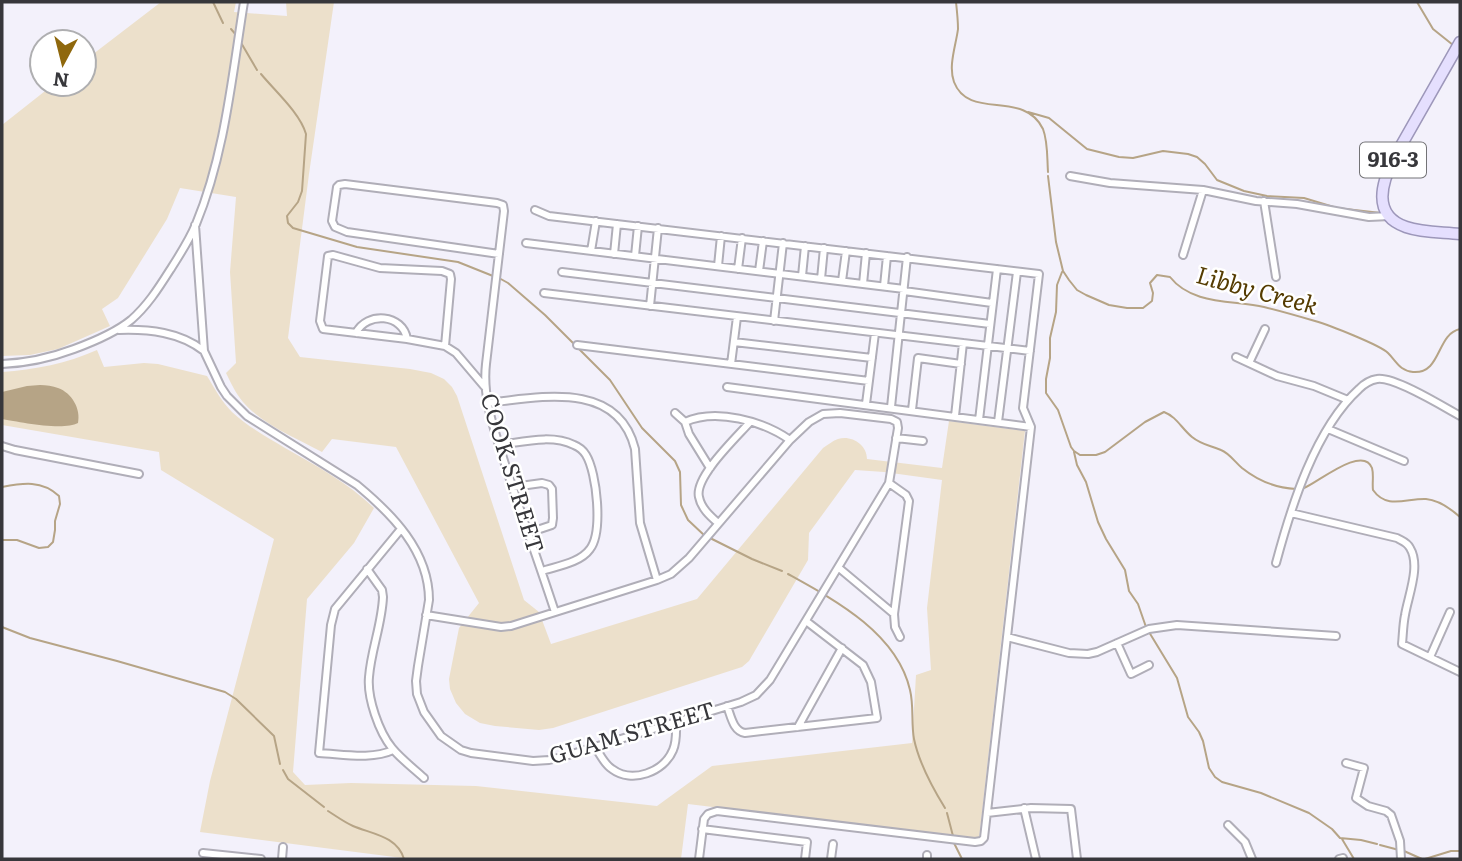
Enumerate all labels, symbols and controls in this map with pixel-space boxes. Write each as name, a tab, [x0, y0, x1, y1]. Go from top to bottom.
north arrow	[28, 28, 98, 98]
text: N	[51, 66, 70, 96]
road number: 916-3	[1360, 142, 1426, 178]
water label: Libby Creek	[1193, 256, 1323, 322]
street label: COOK STREET	[473, 388, 554, 556]
street label: GUAM STREET	[544, 691, 718, 771]

